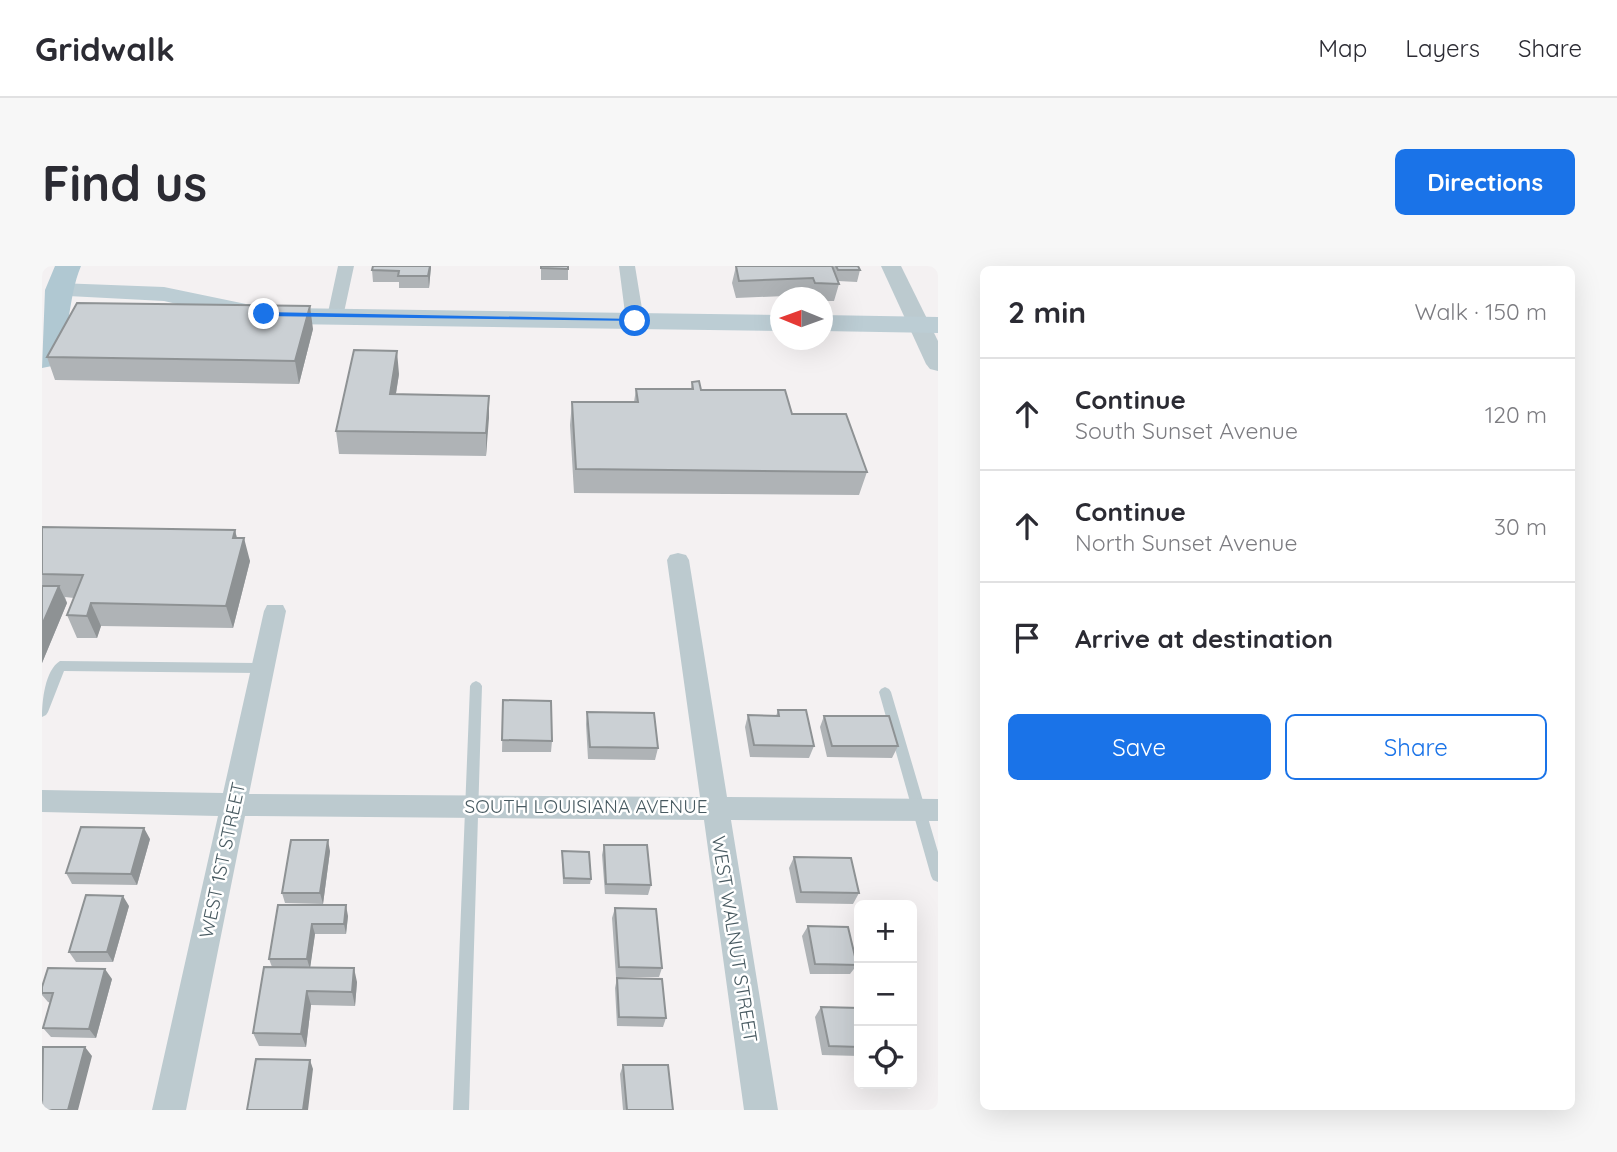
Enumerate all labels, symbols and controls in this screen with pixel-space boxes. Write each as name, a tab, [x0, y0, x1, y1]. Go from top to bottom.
text: Gridwalk	[35, 28, 175, 69]
text: Map	[1318, 33, 1367, 63]
text: Layers	[1405, 33, 1480, 63]
text: Share	[1518, 33, 1582, 63]
button: Directions	[1395, 149, 1575, 215]
text: Find us	[42, 152, 207, 213]
north arrow	[770, 287, 833, 350]
text: 2 min	[1008, 293, 1086, 331]
text: Walk · 150 m	[1414, 297, 1547, 326]
route end	[248, 298, 279, 329]
route start	[619, 305, 650, 336]
text: Continue	[1075, 383, 1186, 416]
icon: ahead	[1008, 395, 1046, 433]
text: 120 m	[1485, 400, 1547, 429]
text: South Sunset Avenue	[1075, 416, 1298, 445]
text: Continue	[1075, 495, 1186, 528]
icon: ahead	[1008, 507, 1046, 545]
text: 30 m	[1494, 512, 1547, 541]
text: North Sunset Avenue	[1075, 528, 1297, 557]
icon: arrive	[1008, 619, 1046, 657]
text: Arrive at destination	[1075, 622, 1333, 655]
button: Save	[1008, 714, 1271, 780]
button: Share	[1285, 714, 1547, 780]
street label: WEST 1ST STREET	[194, 780, 250, 940]
street label: SOUTH LOUISIANA AVENUE	[464, 794, 708, 818]
street label: WEST WALNUT STREET	[707, 834, 763, 1044]
map controls	[854, 900, 917, 1089]
button: +	[854, 900, 917, 963]
button: −	[854, 963, 917, 1026]
button: locate	[854, 1026, 917, 1089]

